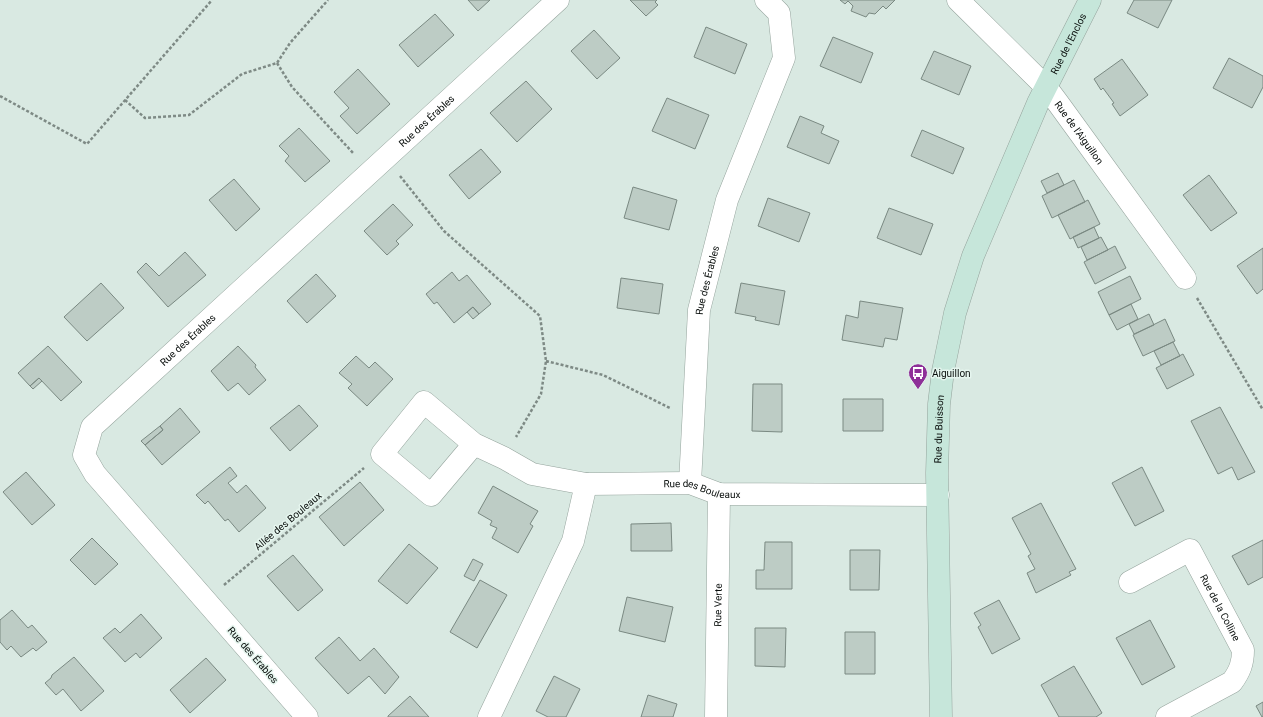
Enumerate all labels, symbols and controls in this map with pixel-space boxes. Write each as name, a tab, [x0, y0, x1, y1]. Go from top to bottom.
street label: Rue de l'Enclos	[1048, 11, 1088, 76]
street label: Rue des Érables	[396, 93, 456, 149]
street label: Rue de l'Aiguillon	[1053, 99, 1106, 166]
street label: Rue des Érables	[693, 244, 721, 315]
street label: Rue des Érables	[158, 312, 217, 368]
bus stop icon: Aiguillon	[907, 362, 929, 390]
place label: Aiguillon	[932, 368, 971, 379]
street label: Rue du Buisson	[932, 394, 946, 464]
street label: Rue des Bouleaux	[663, 477, 741, 500]
street label: Allée des Bouleaux	[252, 490, 324, 552]
street label: Rue de la Colline	[1198, 572, 1243, 643]
street label: Rue Verte	[712, 583, 723, 627]
street label: Rue des Érables	[226, 624, 281, 685]

